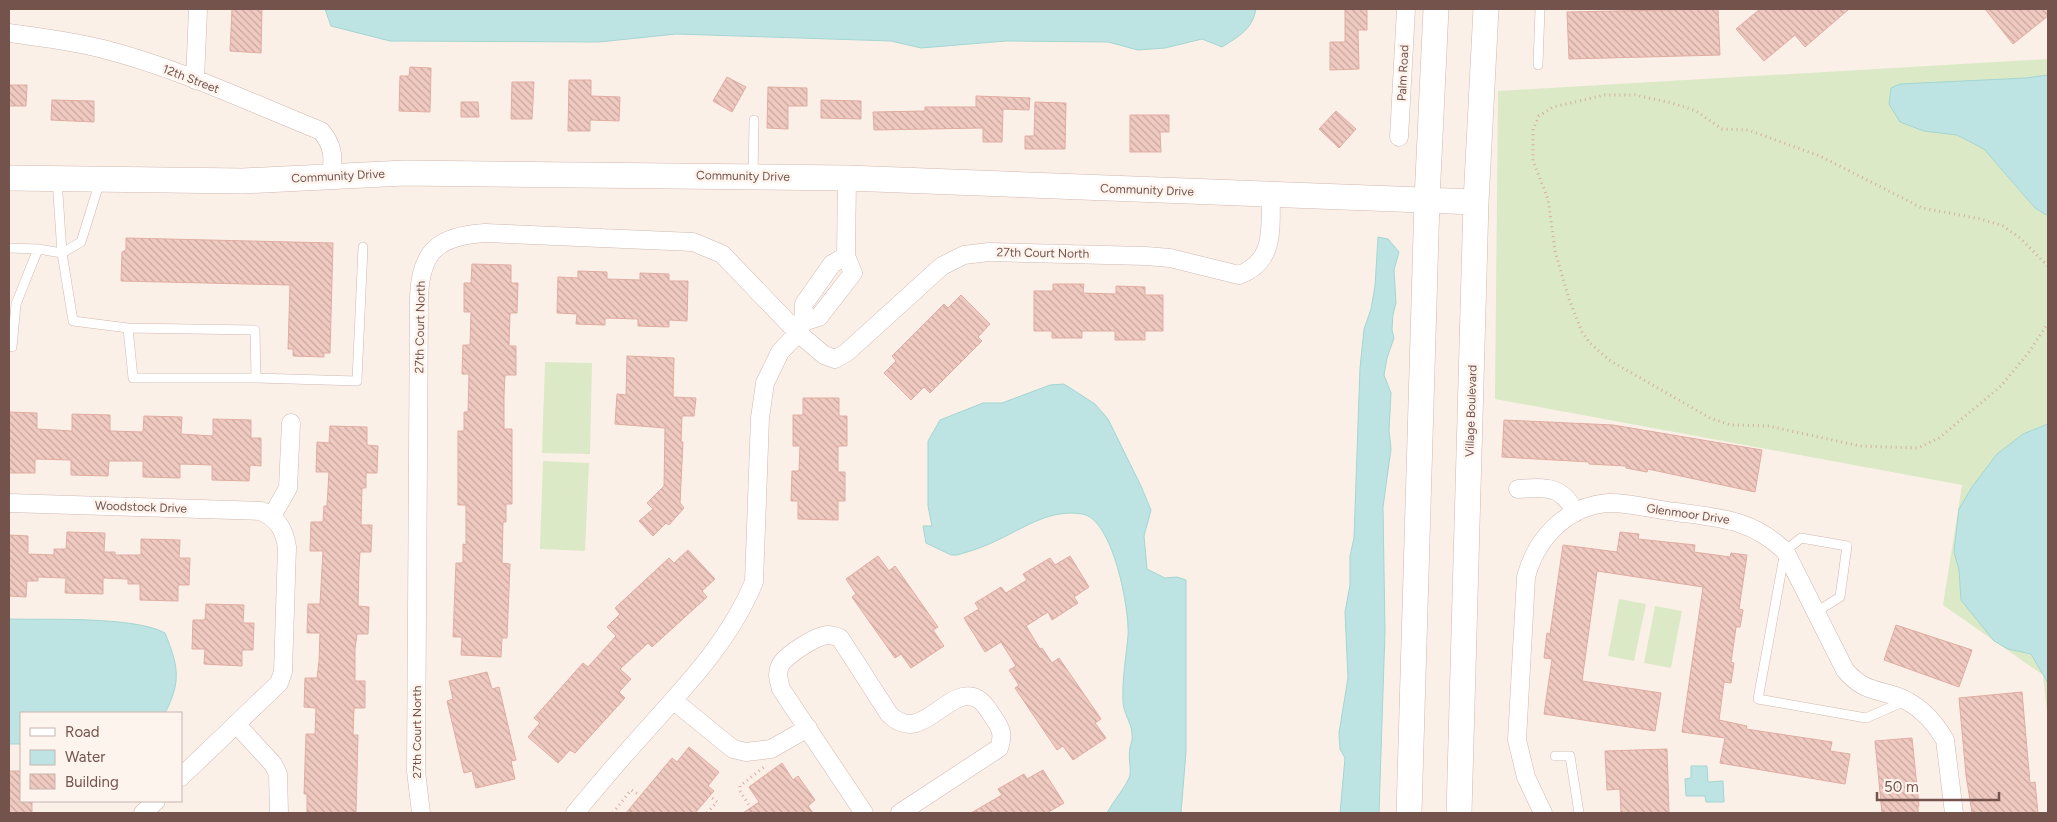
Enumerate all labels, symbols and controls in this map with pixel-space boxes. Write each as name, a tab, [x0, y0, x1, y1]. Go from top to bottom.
street label: Palm Road	[1395, 44, 1411, 102]
street label: 12th Street	[161, 62, 222, 96]
street label: Community Drive	[291, 167, 386, 185]
street label: Community Drive	[696, 168, 790, 184]
street label: Community Drive	[1100, 181, 1195, 199]
street label: 27th Court North	[997, 245, 1090, 261]
street label: 27th Court North	[412, 280, 428, 373]
street label: Village Boulevard	[1462, 365, 1480, 457]
street label: Woodstock Drive	[95, 498, 188, 516]
street label: Glenmoor Drive	[1645, 501, 1731, 527]
street label: 27th Court North	[410, 685, 424, 778]
legend	[20, 712, 182, 802]
text: Road	[65, 723, 100, 741]
text: Water	[65, 748, 105, 766]
scale bar	[1877, 770, 2000, 802]
text: Building	[65, 773, 119, 791]
text: 50 m	[1884, 778, 1919, 796]

